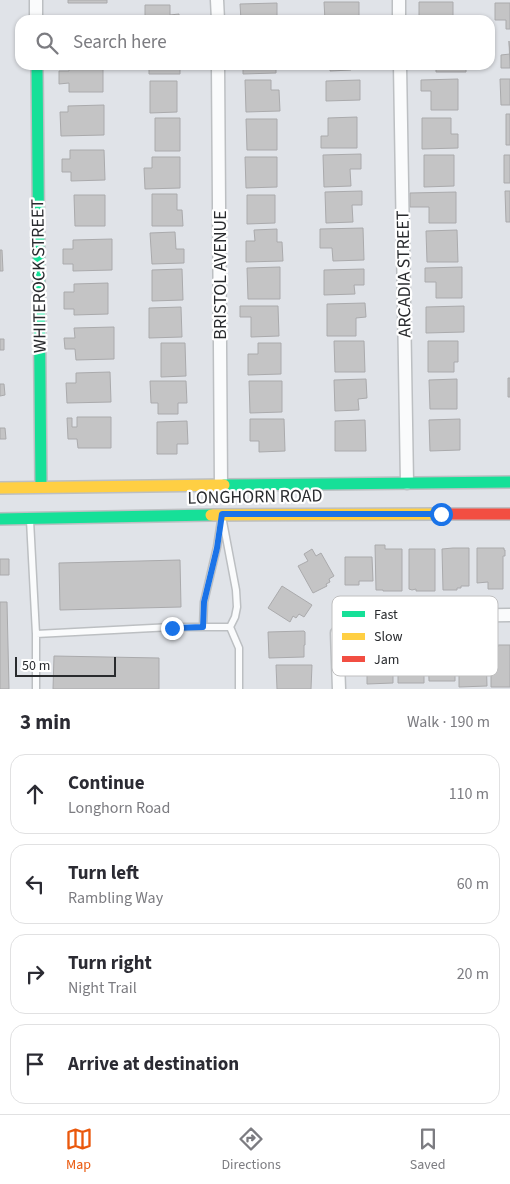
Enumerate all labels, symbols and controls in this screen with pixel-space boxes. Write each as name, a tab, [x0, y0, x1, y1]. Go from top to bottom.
search box	[15, 15, 495, 70]
icon: search	[33, 29, 61, 57]
text: Search here	[73, 29, 167, 56]
street label: WHITEROCK STREET	[25, 198, 53, 353]
street label: BRISTOL AVENUE	[208, 210, 233, 340]
street label: ARCADIA STREET	[390, 210, 418, 338]
street label: LONGHORN ROAD	[187, 483, 323, 511]
route start	[430, 503, 453, 526]
legend	[332, 596, 498, 676]
text: Fast	[374, 605, 398, 625]
route end	[161, 617, 184, 640]
text: Slow	[374, 627, 403, 647]
text: Jam	[374, 650, 399, 670]
scale bar	[15, 654, 116, 677]
text: 50 m	[22, 656, 50, 676]
text: 3 min	[20, 707, 71, 737]
text: Walk · 190 m	[407, 711, 490, 733]
text: Continue	[68, 770, 145, 797]
icon: ahead	[21, 780, 49, 808]
text: 110 m	[449, 783, 489, 805]
text: Longhorn Road	[68, 797, 170, 819]
text: Turn left	[68, 860, 139, 887]
icon: left	[21, 870, 49, 898]
text: 60 m	[457, 873, 489, 895]
text: Rambling Way	[68, 887, 163, 909]
text: Turn right	[68, 950, 152, 977]
icon: right	[21, 960, 49, 988]
text: 20 m	[457, 963, 489, 985]
text: Night Trail	[68, 977, 137, 999]
icon: arrive	[21, 1050, 49, 1078]
text: Arrive at destination	[68, 1051, 239, 1078]
tab: Map	[65, 1125, 93, 1175]
tab: Directions	[222, 1125, 281, 1175]
tab: Saved	[410, 1125, 445, 1175]

